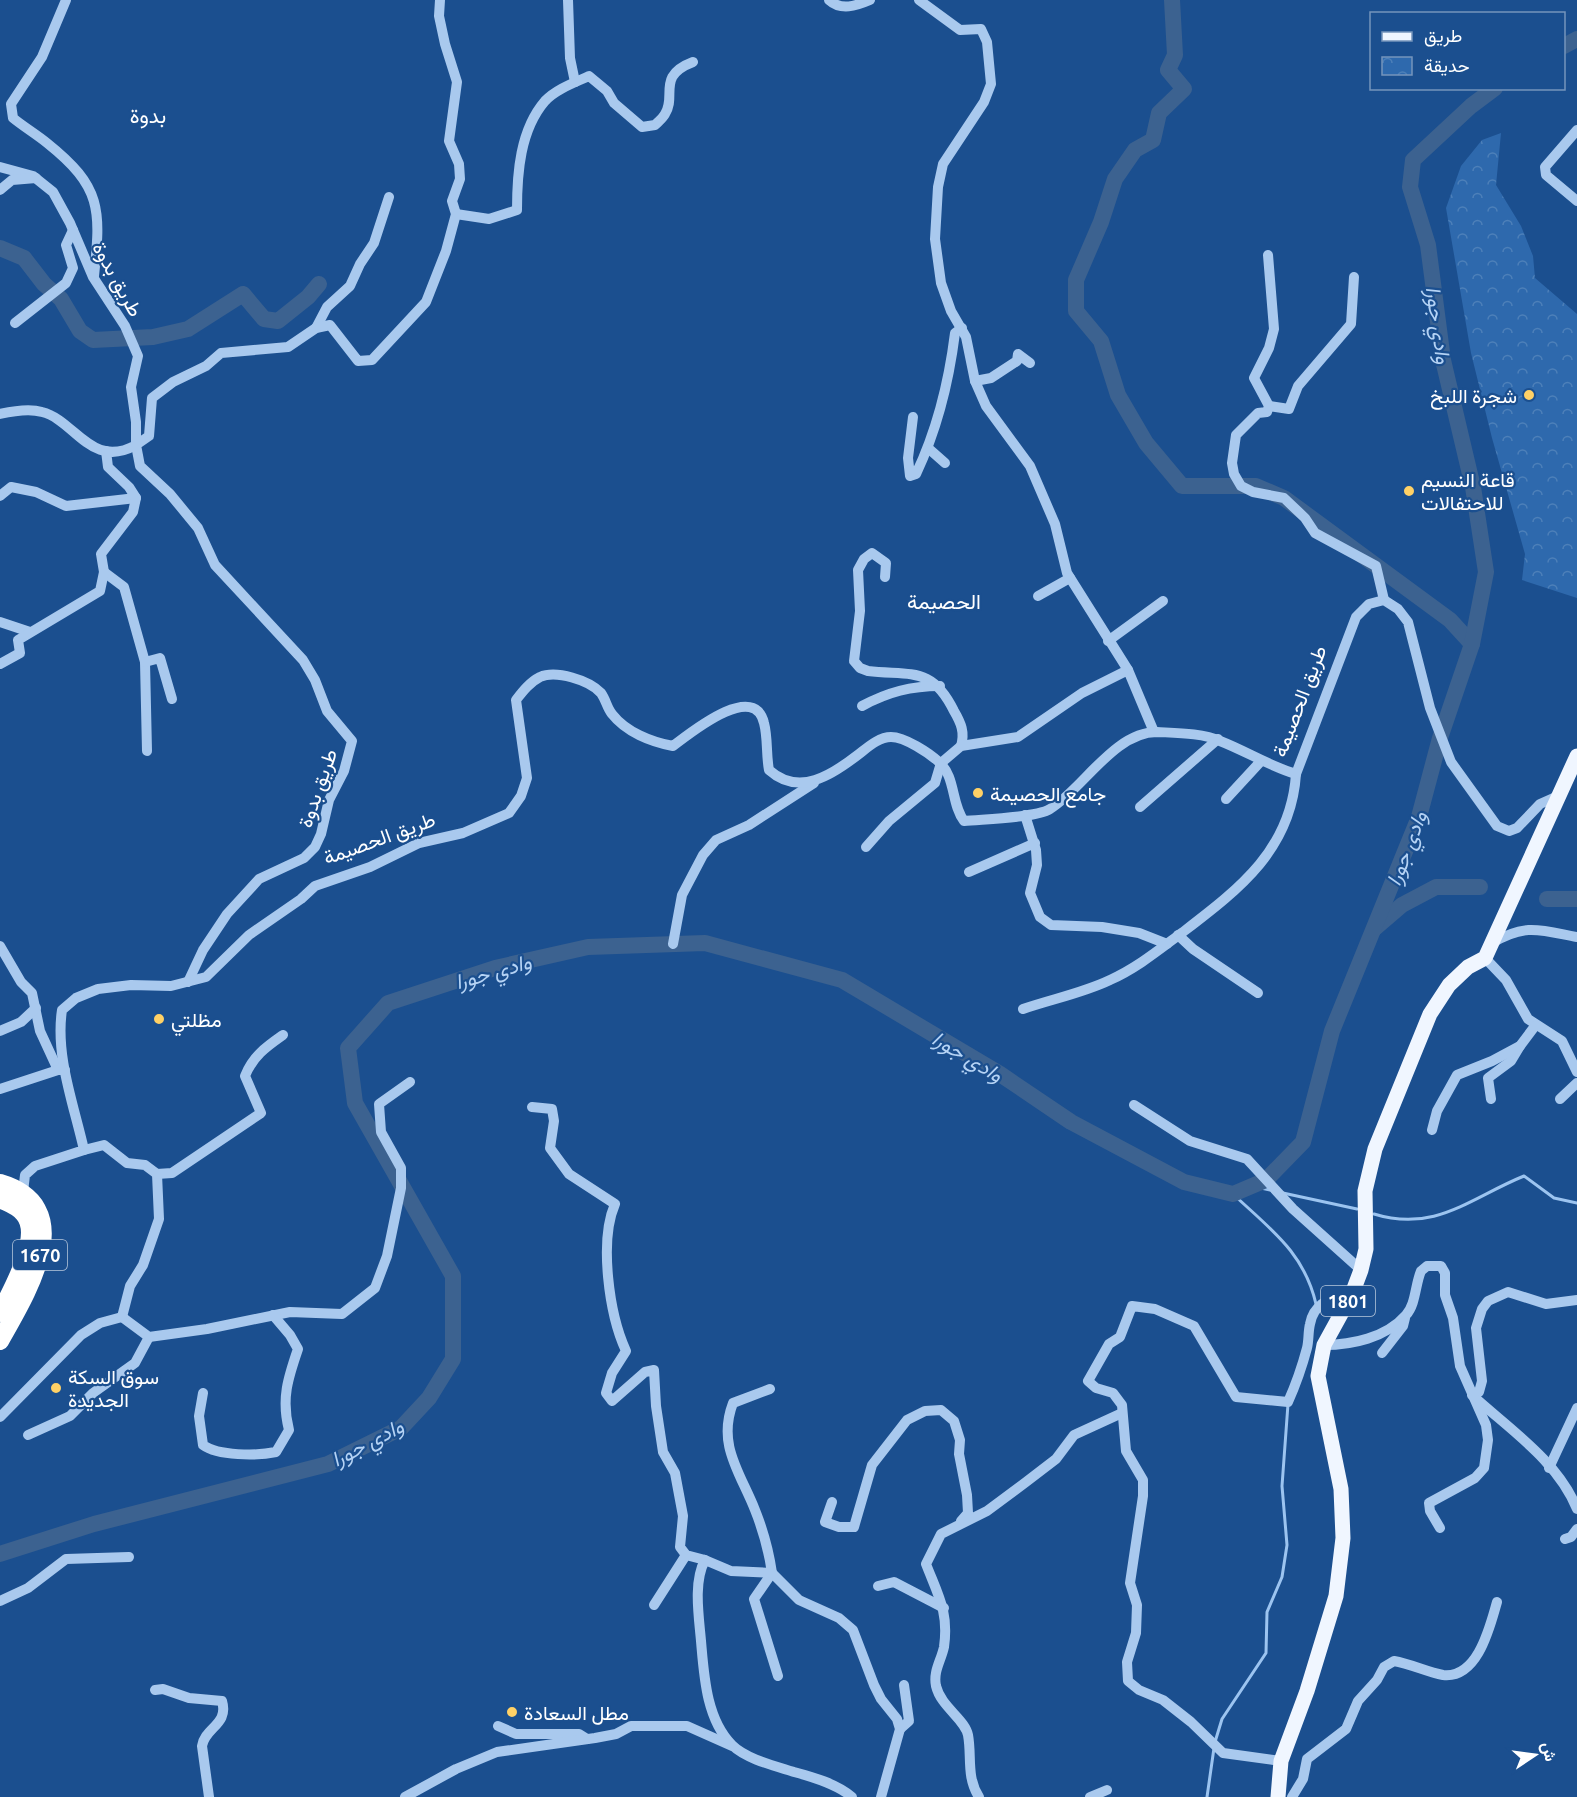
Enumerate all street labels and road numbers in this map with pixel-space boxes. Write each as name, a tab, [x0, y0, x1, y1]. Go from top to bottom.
street label: طريق بدوة	[86, 238, 148, 321]
street label: طريق الحصيمة	[1267, 642, 1333, 761]
street label: طريق بدوة	[293, 746, 343, 831]
street label: طريق الحصيمة	[320, 807, 439, 871]
road number: 1670	[13, 1240, 67, 1270]
road number: 1801	[1321, 1286, 1375, 1316]

